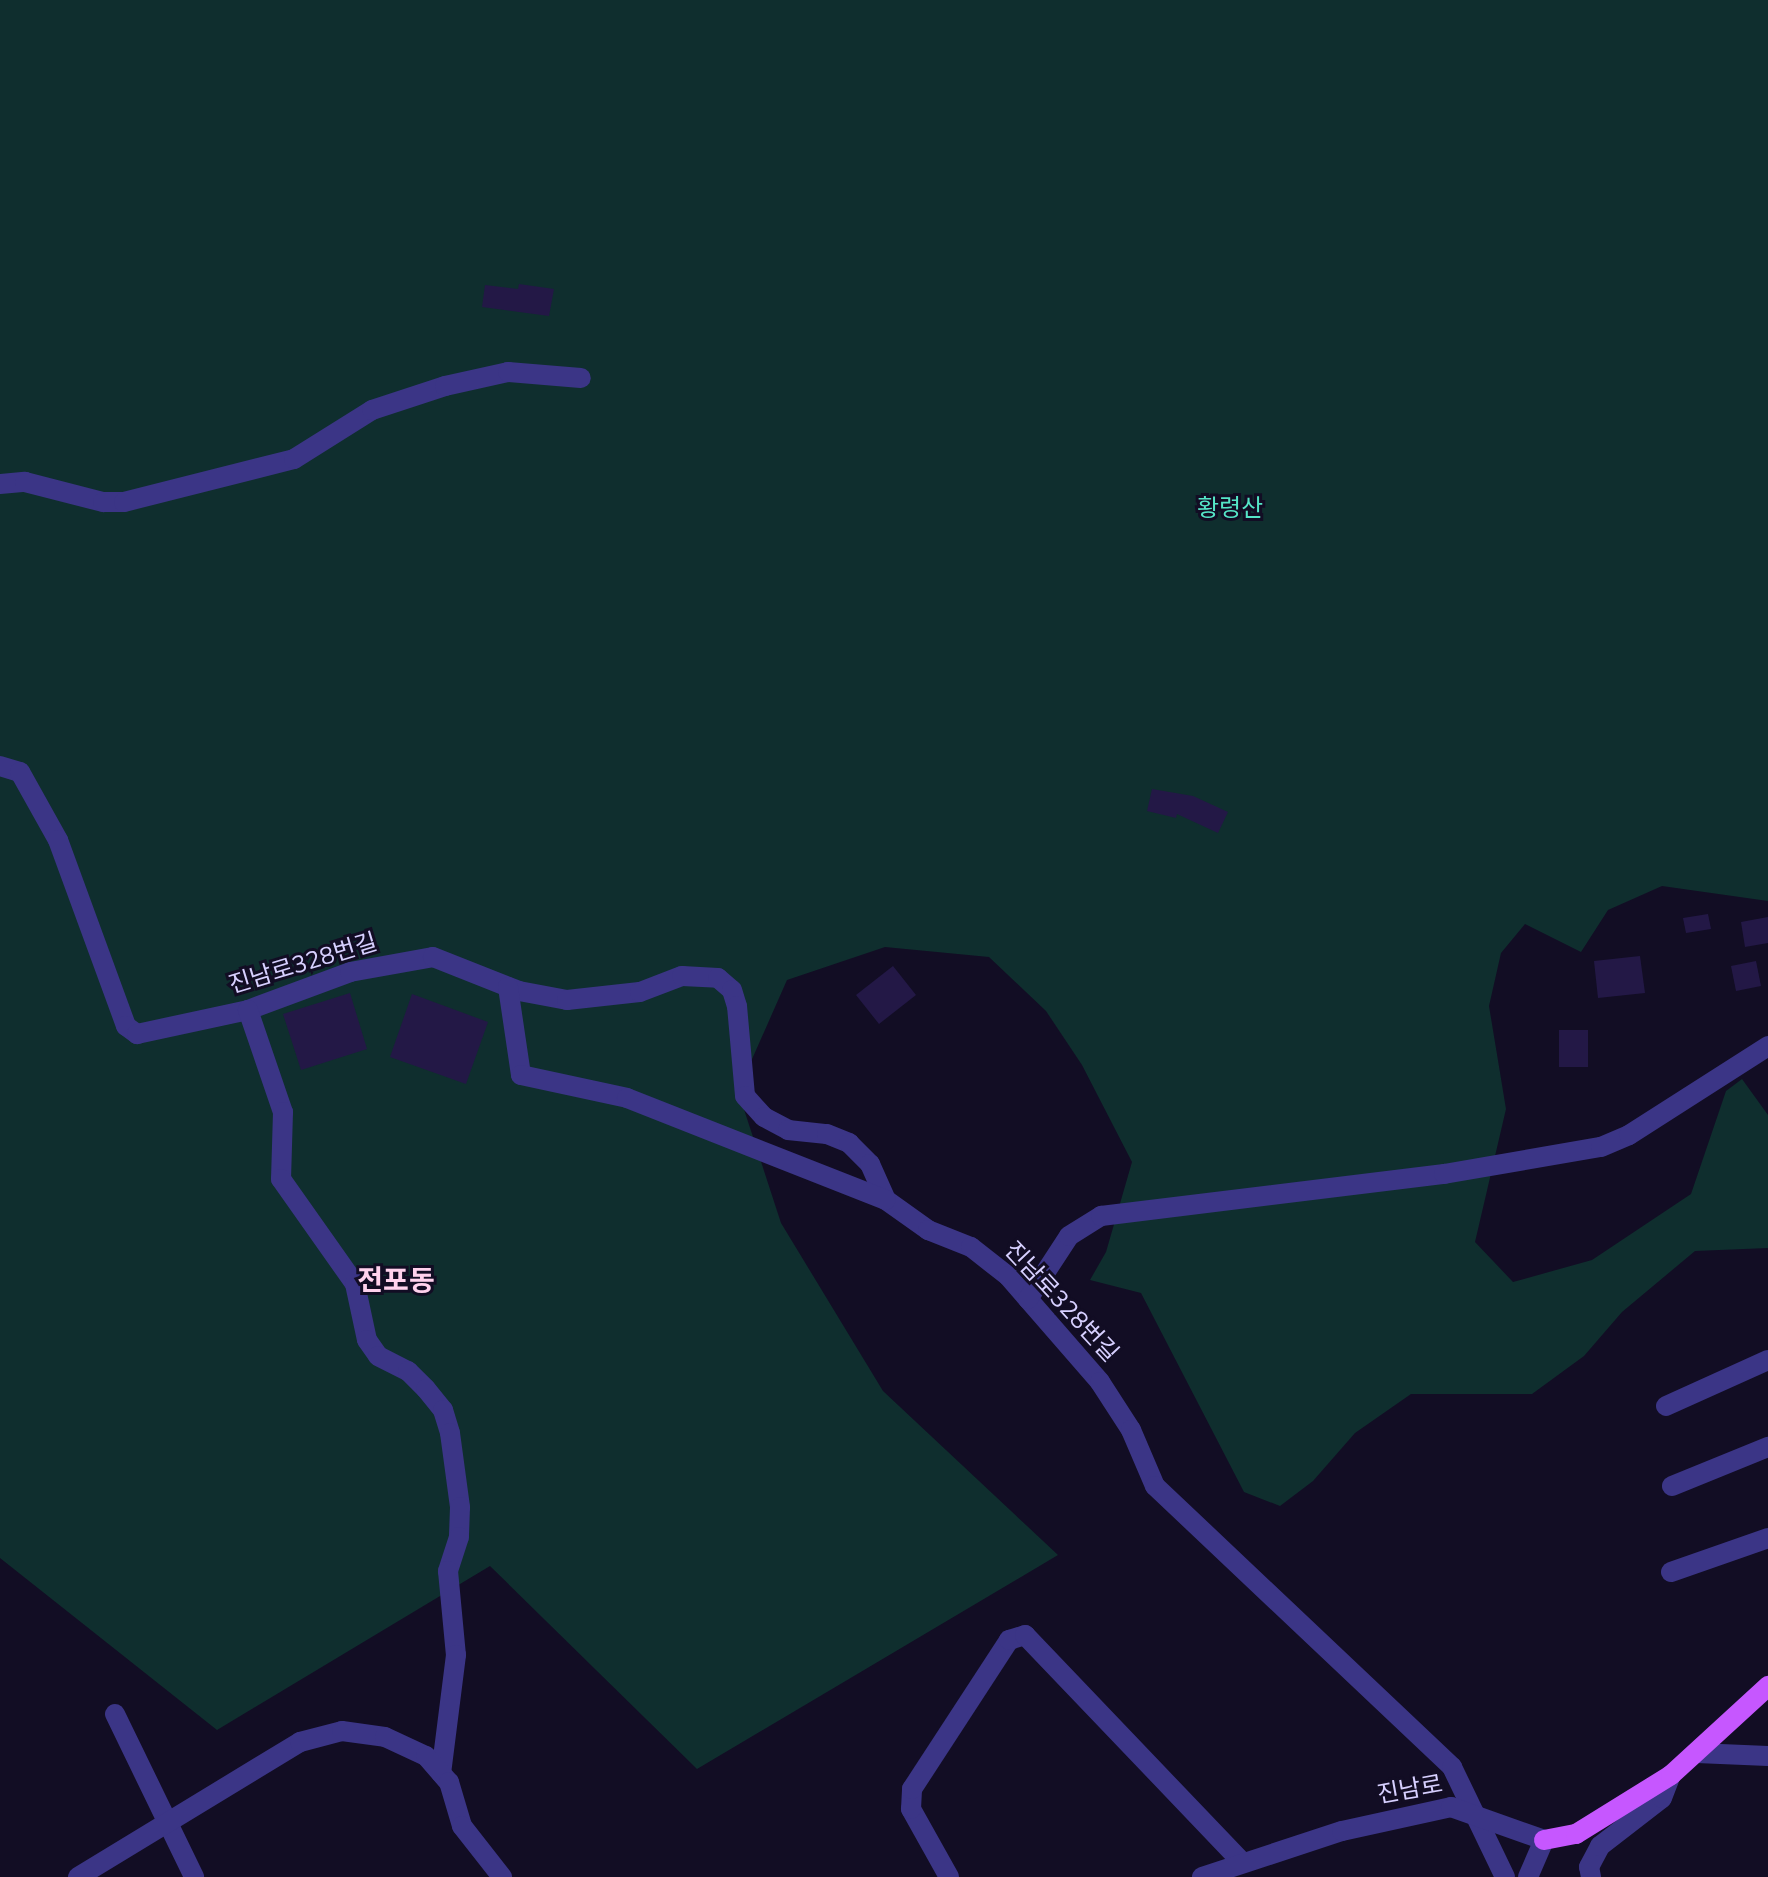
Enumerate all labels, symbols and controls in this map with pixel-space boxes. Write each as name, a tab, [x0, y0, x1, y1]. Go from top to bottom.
park label: 황령산	[1197, 495, 1263, 523]
street label: 진남로328번길	[225, 928, 381, 1000]
street label: 진남로328번길	[998, 1236, 1124, 1368]
district label: 전포동	[357, 1264, 435, 1298]
street label: 진남로	[1375, 1770, 1445, 1810]

